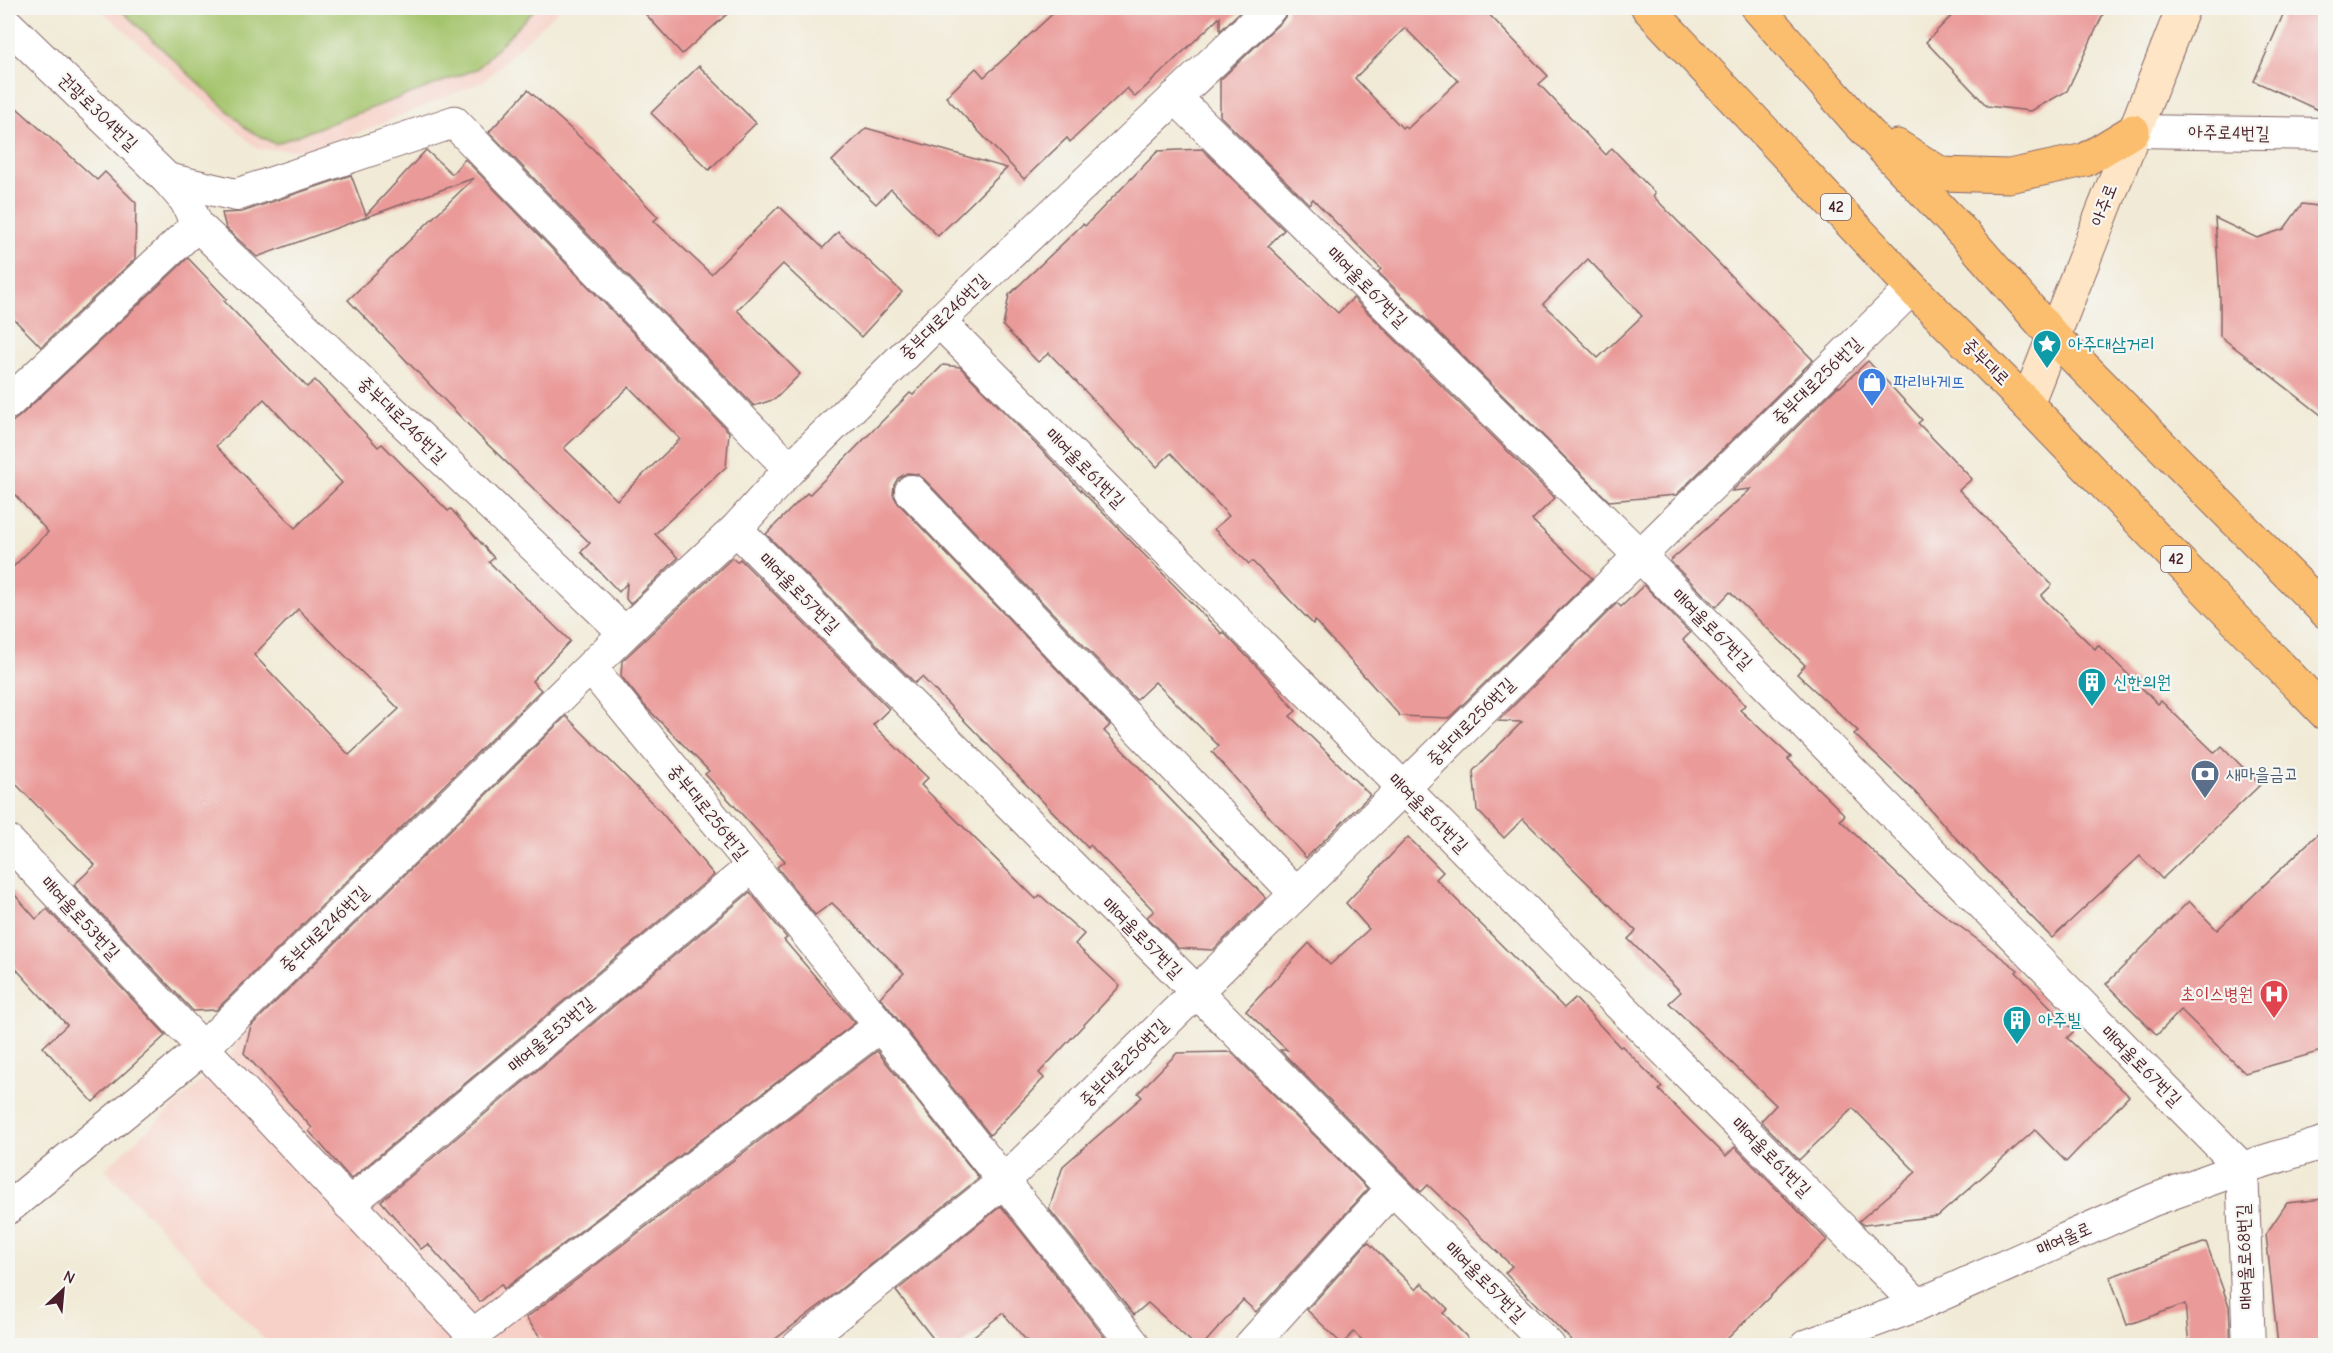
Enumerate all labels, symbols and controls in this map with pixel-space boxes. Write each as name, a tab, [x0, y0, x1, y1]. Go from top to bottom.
street label: 권광로304번길	[54, 69, 142, 155]
street label: 아주로4번길	[2188, 122, 2270, 144]
street label: 아주로	[2086, 181, 2122, 229]
road number: 42	[1821, 194, 1851, 220]
street label: 매여울로67번길	[1322, 242, 1412, 332]
street label: 중부대로246번길	[895, 269, 993, 364]
place icon: 아주대삼거리	[2031, 328, 2063, 370]
street label: 중부대로256번길	[1768, 333, 1866, 429]
street label: 중부대로	[1958, 334, 2014, 390]
place label: 아주대삼거리	[2068, 334, 2155, 355]
shop icon: 파리바게뜨	[1856, 366, 1888, 408]
place label: 파리바게뜨	[1893, 372, 1965, 393]
street label: 중부대로246번길	[353, 373, 451, 468]
street label: 매여울로61번길	[1041, 424, 1129, 512]
road number: 42	[2161, 546, 2191, 572]
street label: 매여울로57번길	[754, 548, 844, 638]
street label: 매여울로67번길	[1667, 584, 1757, 674]
building icon: 신한의원	[2076, 666, 2108, 708]
place label: 신한의원	[2113, 672, 2171, 693]
street label: 중부대로256번길	[1423, 673, 1520, 770]
bank icon: 새마을금고	[2189, 758, 2221, 800]
street label: 중부대로256번길	[663, 760, 753, 864]
place label: 새마을금고	[2226, 764, 2298, 785]
street label: 매여울로61번길	[1384, 769, 1472, 857]
street label: 매여울로53번길	[36, 872, 124, 964]
street label: 중부대로246번길	[275, 881, 373, 976]
street label: 매여울로57번길	[1097, 893, 1187, 983]
hospital icon: 초이스병원	[2258, 978, 2290, 1020]
place label: 초이스병원	[2181, 984, 2253, 1005]
street label: 매여울로53번길	[504, 993, 599, 1077]
building icon: 아주빌	[2001, 1004, 2033, 1046]
place label: 아주빌	[2038, 1010, 2082, 1031]
street label: 중부대로256번길	[1076, 1014, 1173, 1111]
street label: 매여울로67번길	[2096, 1021, 2186, 1111]
street label: 매여울로61번길	[1727, 1113, 1815, 1201]
street label: 매여울로68번길	[2233, 1203, 2257, 1310]
street label: 매여울로	[2033, 1218, 2095, 1260]
street label: 매여울로57번길	[1440, 1237, 1530, 1327]
north arrow	[33, 1260, 93, 1320]
text: N	[61, 1267, 78, 1288]

